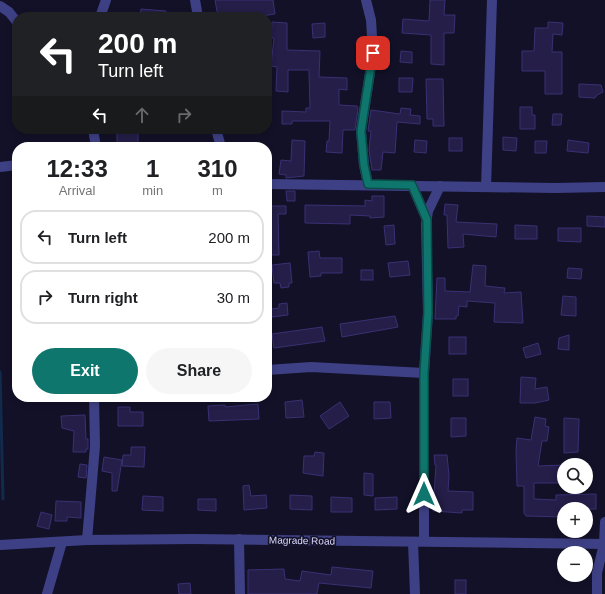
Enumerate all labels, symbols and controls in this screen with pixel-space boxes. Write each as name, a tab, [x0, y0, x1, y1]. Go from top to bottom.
icon: left	[32, 28, 84, 80]
text: 200 m	[98, 28, 177, 59]
pin	[356, 36, 390, 70]
icon: arrive	[362, 42, 384, 64]
text: Turn left	[98, 61, 163, 81]
icon: left	[89, 104, 111, 126]
icon: ahead	[131, 104, 153, 126]
icon: right	[173, 104, 195, 126]
text: 12:33	[46, 155, 108, 182]
text: 1	[146, 155, 159, 182]
text: 310	[198, 155, 238, 182]
text: Arrival	[59, 183, 96, 198]
text: min	[142, 183, 163, 198]
text: m	[212, 183, 223, 198]
icon: left	[34, 226, 56, 248]
text: Turn left	[68, 229, 127, 246]
text: 200 m	[208, 229, 250, 246]
icon: right	[34, 286, 56, 308]
text: Turn right	[68, 289, 138, 306]
text: 30 m	[217, 289, 250, 306]
button: Exit	[32, 348, 138, 394]
button: Share	[146, 348, 252, 394]
map controls	[557, 458, 593, 582]
button: search	[557, 458, 593, 494]
position arrow	[403, 473, 445, 515]
button: +	[557, 502, 593, 538]
street label: Magrade Road	[269, 534, 335, 547]
button: −	[557, 546, 593, 582]

